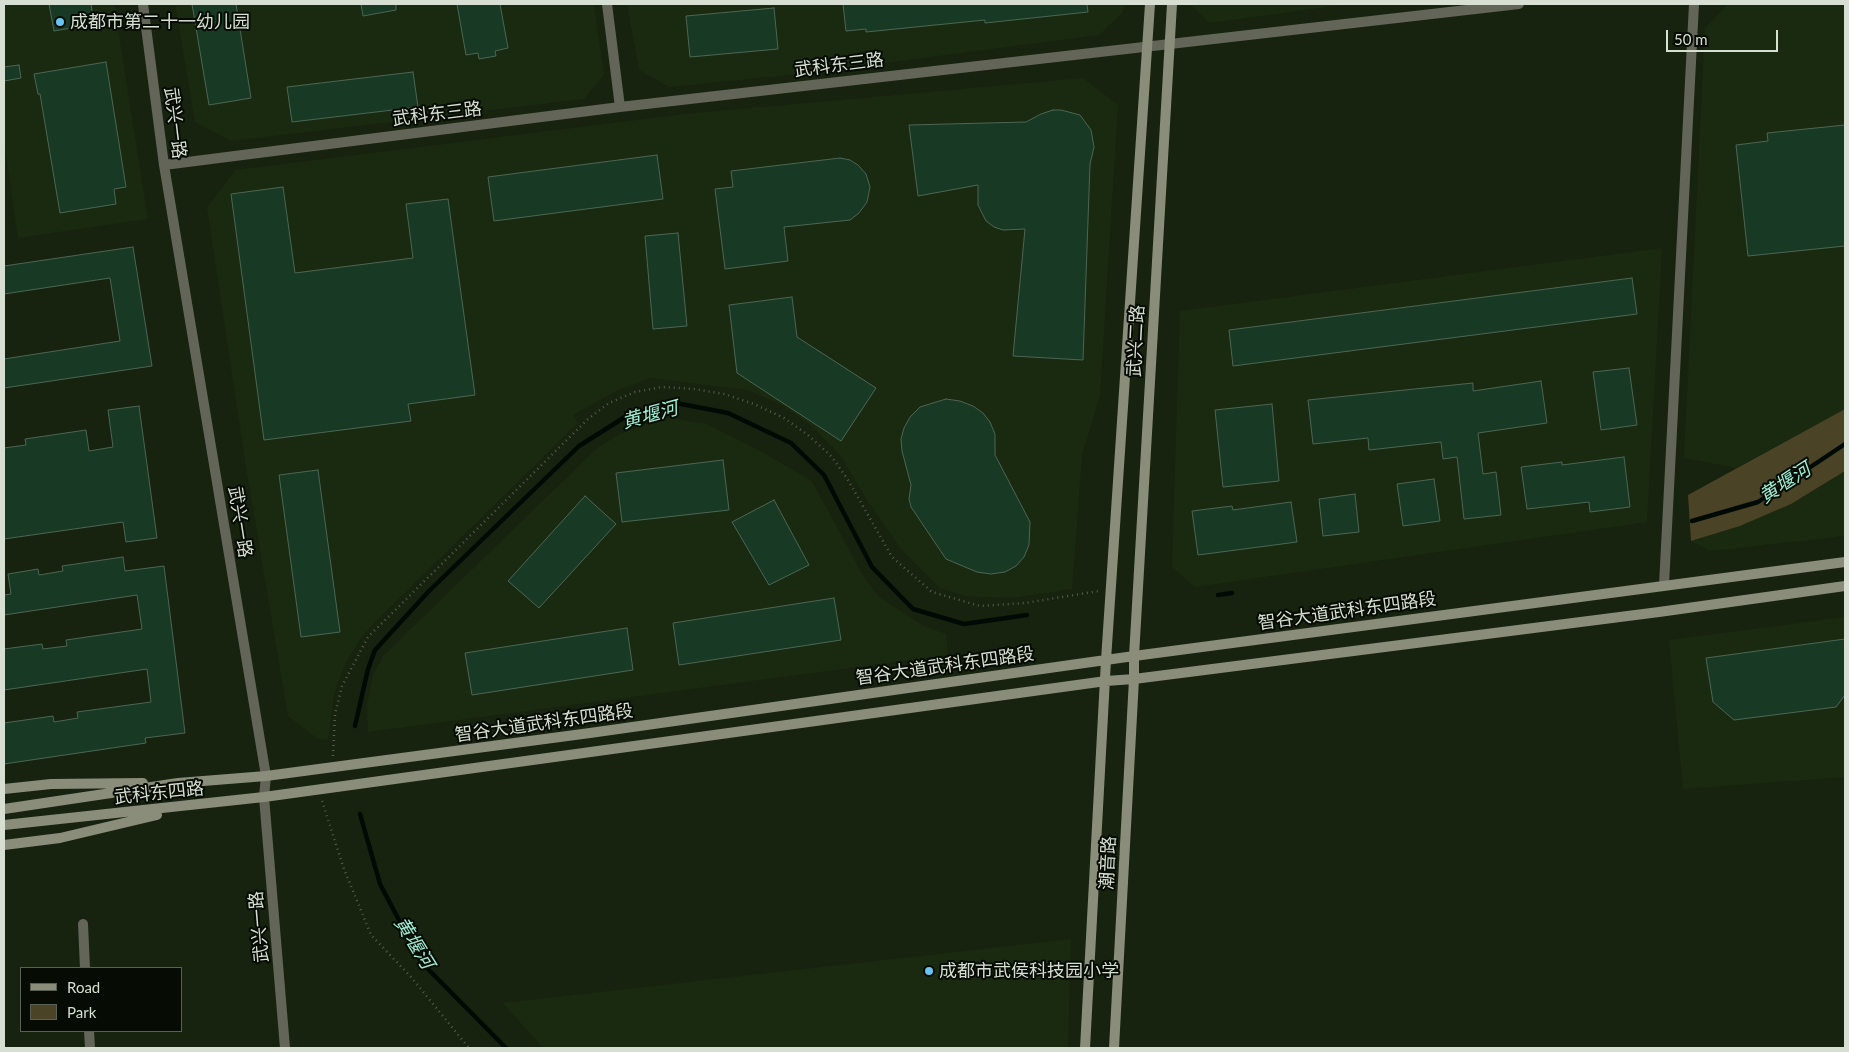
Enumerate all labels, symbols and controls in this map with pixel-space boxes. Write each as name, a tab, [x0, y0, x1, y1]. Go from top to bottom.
place label: 成都市第二十一幼儿园	[70, 11, 250, 33]
marker: 成都市第二十一幼儿园	[54, 16, 66, 28]
scale bar	[1669, 20, 1782, 52]
text: 50 m	[1674, 30, 1708, 48]
street label: 武科东三路	[793, 49, 885, 81]
street label: 武兴一路	[160, 86, 190, 160]
street label: 武科东三路	[391, 98, 483, 130]
street label: 武兴二路	[1123, 304, 1149, 378]
water label: 黄堰河	[620, 397, 680, 433]
water label: 黄堰河	[1755, 458, 1815, 508]
street label: 武兴一路	[224, 485, 256, 559]
street label: 智谷大道武科东四路段	[1256, 588, 1438, 634]
street label: 智谷大道武科东四路段	[854, 643, 1036, 689]
street label: 智谷大道武科东四路段	[453, 700, 635, 746]
street label: 武科东四路	[113, 778, 205, 808]
street label: 潮音路	[1096, 835, 1120, 891]
street label: 武兴一路	[245, 890, 273, 964]
water label: 黄堰河	[389, 913, 439, 973]
place label: 成都市武侯科技园小学	[939, 960, 1119, 982]
marker: 成都市武侯科技园小学	[923, 965, 935, 977]
legend	[20, 967, 182, 1032]
text: Road	[67, 978, 100, 996]
text: Park	[67, 1003, 96, 1021]

